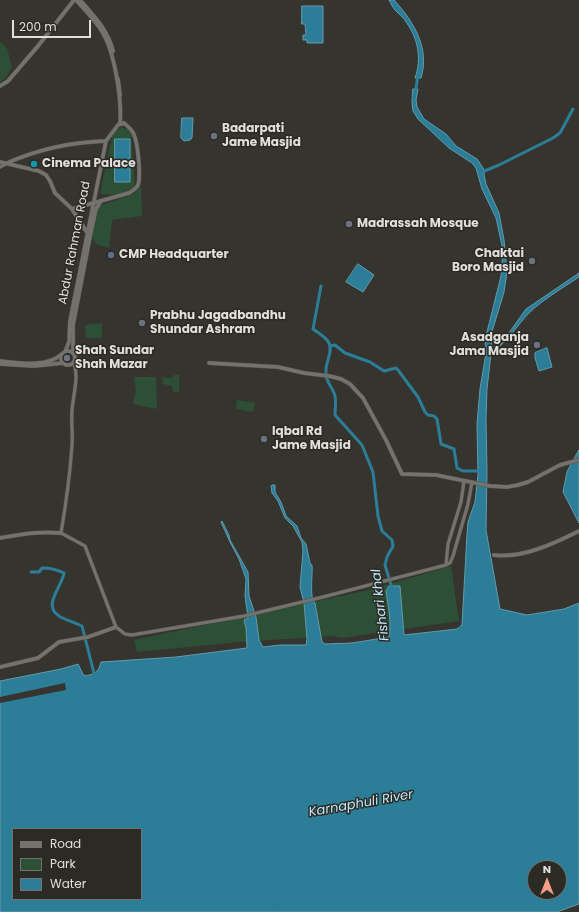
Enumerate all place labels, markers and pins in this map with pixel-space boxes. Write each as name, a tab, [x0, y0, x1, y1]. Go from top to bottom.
place label: Badarpati Jame Masjid	[222, 122, 301, 150]
marker: Badarpati Jame Masjid	[209, 131, 219, 141]
place label: Cinema Palace	[42, 157, 136, 171]
marker: Cinema Palace	[29, 159, 39, 169]
place label: Madrassah Mosque	[357, 217, 479, 231]
marker: Madrassah Mosque	[344, 219, 354, 229]
place label: Chaktai Boro Masjid	[452, 247, 524, 275]
place label: CMP Headquarter	[119, 248, 229, 262]
marker: CMP Headquarter	[106, 250, 116, 260]
marker: Chaktai Boro Masjid	[527, 256, 537, 266]
place label: Prabhu Jagadbandhu Shundar Ashram	[150, 309, 286, 337]
marker: Prabhu Jagadbandhu Shundar Ashram	[137, 318, 147, 328]
place label: Asadganja Jama Masjid	[449, 331, 529, 359]
marker: Asadganja Jama Masjid	[532, 340, 542, 350]
place label: Shah Sundar Shah Mazar	[75, 344, 154, 372]
marker: Shah Sundar Shah Mazar	[62, 353, 72, 363]
place label: Iqbal Rd Jame Masjid	[272, 425, 351, 453]
marker: Iqbal Rd Jame Masjid	[259, 434, 269, 444]

